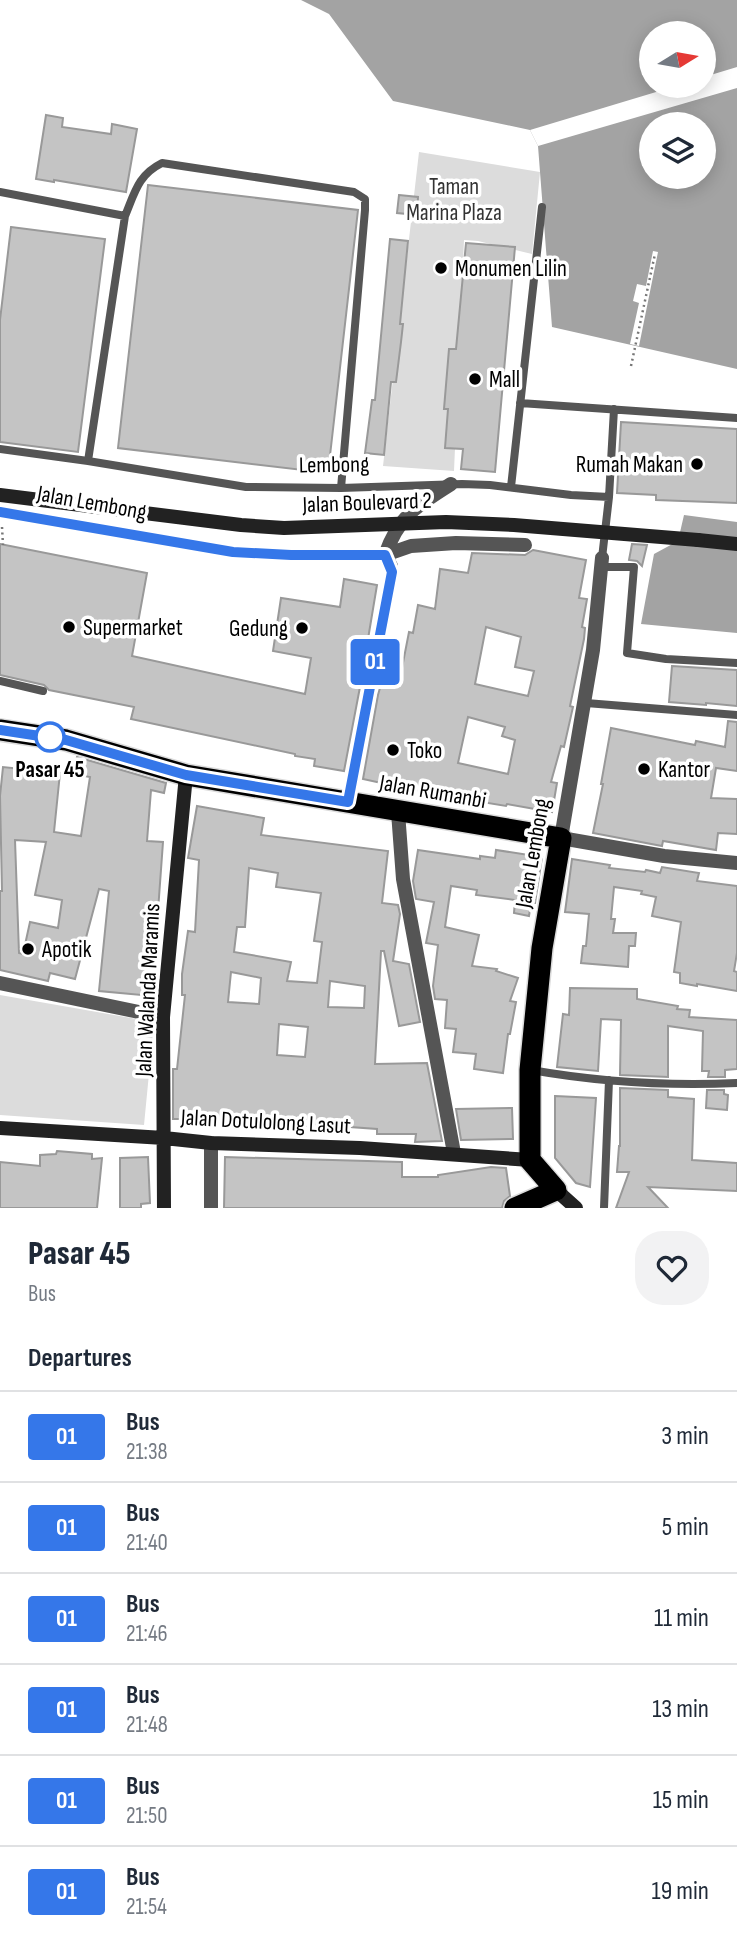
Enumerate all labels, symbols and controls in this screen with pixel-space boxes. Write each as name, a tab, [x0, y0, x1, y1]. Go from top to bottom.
north arrow	[639, 21, 716, 98]
map controls	[639, 21, 716, 189]
button: layers	[639, 112, 716, 189]
park label: Taman Marina Plaza	[406, 173, 502, 227]
place label: Monumen Lilin	[455, 255, 567, 283]
marker: Monumen Lilin	[433, 260, 449, 276]
place label: Mall	[489, 366, 520, 394]
marker: Mall	[467, 371, 483, 387]
street label: Lembong	[299, 450, 369, 480]
place label: Rumah Makan	[576, 451, 683, 479]
marker: Rumah Makan	[689, 456, 705, 472]
street label: Jalan Lembong	[34, 479, 149, 526]
street label: Jalan Boulevard 2	[301, 487, 432, 519]
place label: Supermarket	[83, 614, 183, 642]
place label: Gedung	[229, 615, 288, 643]
marker: Supermarket	[61, 619, 77, 635]
marker: Gedung	[294, 620, 310, 636]
line badge: 01	[344, 639, 406, 685]
text: 01	[365, 647, 385, 676]
marker: Pasar 45	[35, 722, 65, 752]
place label: Toko	[407, 737, 442, 765]
marker: Toko	[385, 742, 401, 758]
place label: Pasar 45	[15, 756, 85, 784]
place label: Kantor	[658, 756, 711, 784]
marker: Kantor	[636, 761, 652, 777]
street label: Jalan Rumanbi	[376, 769, 488, 815]
street label: Jalan Lembong	[509, 796, 556, 911]
street label: Jalan Walanda Maramis	[129, 903, 167, 1078]
place label: Apotik	[41, 936, 92, 964]
marker: Apotik	[20, 941, 36, 957]
street label: Jalan Dotulolong Lasut	[179, 1104, 352, 1140]
button: heart	[635, 1231, 709, 1305]
text: Pasar 45	[28, 1234, 131, 1274]
text: Bus	[28, 1280, 56, 1308]
text: Departures	[28, 1343, 132, 1374]
text: Bus	[126, 1407, 160, 1438]
text: 3 min	[661, 1421, 709, 1452]
text: 01	[56, 1422, 77, 1451]
text: 21:38	[126, 1438, 168, 1466]
text: Bus	[126, 1498, 160, 1529]
text: 5 min	[662, 1512, 709, 1543]
text: 01	[56, 1513, 77, 1542]
text: 21:40	[126, 1529, 168, 1557]
text: Bus	[126, 1589, 160, 1620]
text: 11 min	[654, 1603, 709, 1634]
text: 01	[56, 1604, 77, 1633]
text: 21:46	[126, 1620, 168, 1648]
text: Bus	[126, 1680, 160, 1711]
text: 13 min	[652, 1694, 709, 1725]
text: 01	[56, 1695, 77, 1724]
text: 21:48	[126, 1711, 168, 1739]
text: Bus	[126, 1771, 160, 1802]
text: 15 min	[653, 1785, 709, 1816]
text: 01	[56, 1786, 77, 1815]
text: 21:50	[126, 1802, 167, 1830]
text: Bus	[126, 1862, 160, 1893]
text: 19 min	[652, 1876, 709, 1907]
text: 01	[56, 1877, 77, 1906]
text: 21:54	[126, 1893, 167, 1921]

